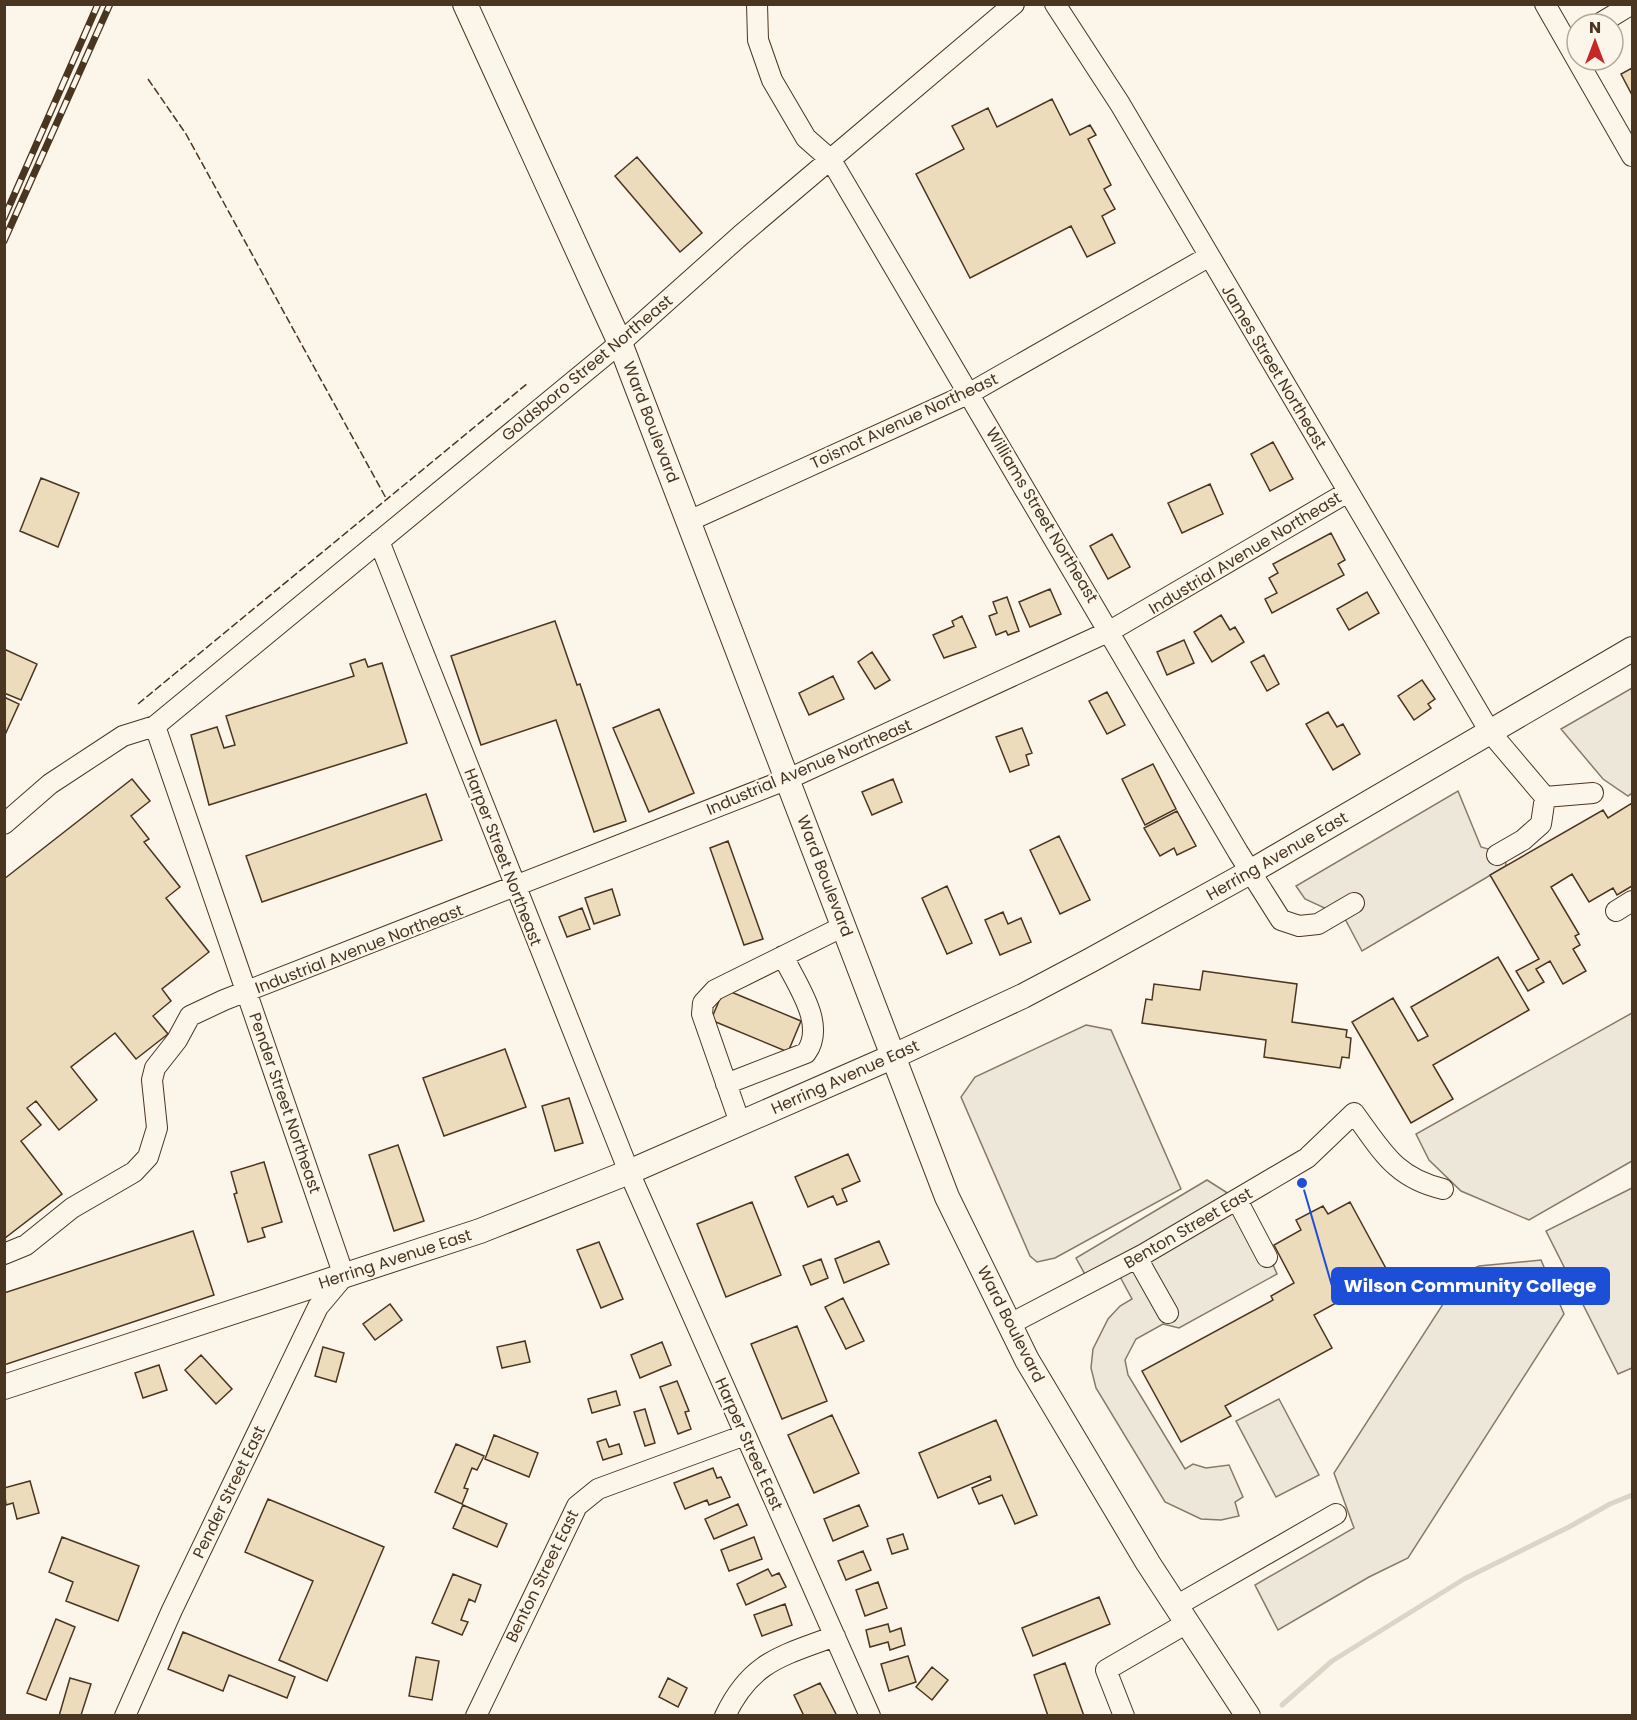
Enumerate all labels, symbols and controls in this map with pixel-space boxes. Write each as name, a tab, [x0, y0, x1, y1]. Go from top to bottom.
north arrow	[1565, 12, 1625, 72]
text: N	[1589, 16, 1601, 39]
street label: James Street Northeast	[1216, 281, 1332, 454]
street label: Goldsboro Street Northeast	[497, 289, 678, 447]
street label: Ward Boulevard	[617, 358, 685, 486]
street label: Toisnot Avenue Northeast	[806, 367, 1002, 475]
street label: Williams Street Northeast	[980, 423, 1104, 607]
street label: Industrial Avenue Northeast	[1144, 486, 1346, 620]
street label: Industrial Avenue Northeast	[703, 713, 915, 821]
street label: Harper Street Northeast	[459, 765, 548, 949]
street label: Herring Avenue East	[1202, 806, 1352, 906]
street label: Ward Boulevard	[791, 812, 859, 940]
street label: Industrial Avenue Northeast	[252, 899, 467, 999]
street label: Pender Street Northeast	[243, 1009, 327, 1197]
street label: Herring Avenue East	[767, 1034, 923, 1120]
street label: Benton Street East	[1120, 1182, 1257, 1274]
street label: Herring Avenue East	[315, 1223, 475, 1295]
street label: Ward Boulevard	[972, 1262, 1050, 1386]
callout: Wilson Community College	[1332, 1268, 1609, 1304]
text: Wilson Community College	[1344, 1273, 1596, 1298]
street label: Harper Street East	[709, 1374, 789, 1514]
street label: Pender Street East	[187, 1422, 271, 1562]
street label: Benton Street East	[500, 1506, 584, 1646]

